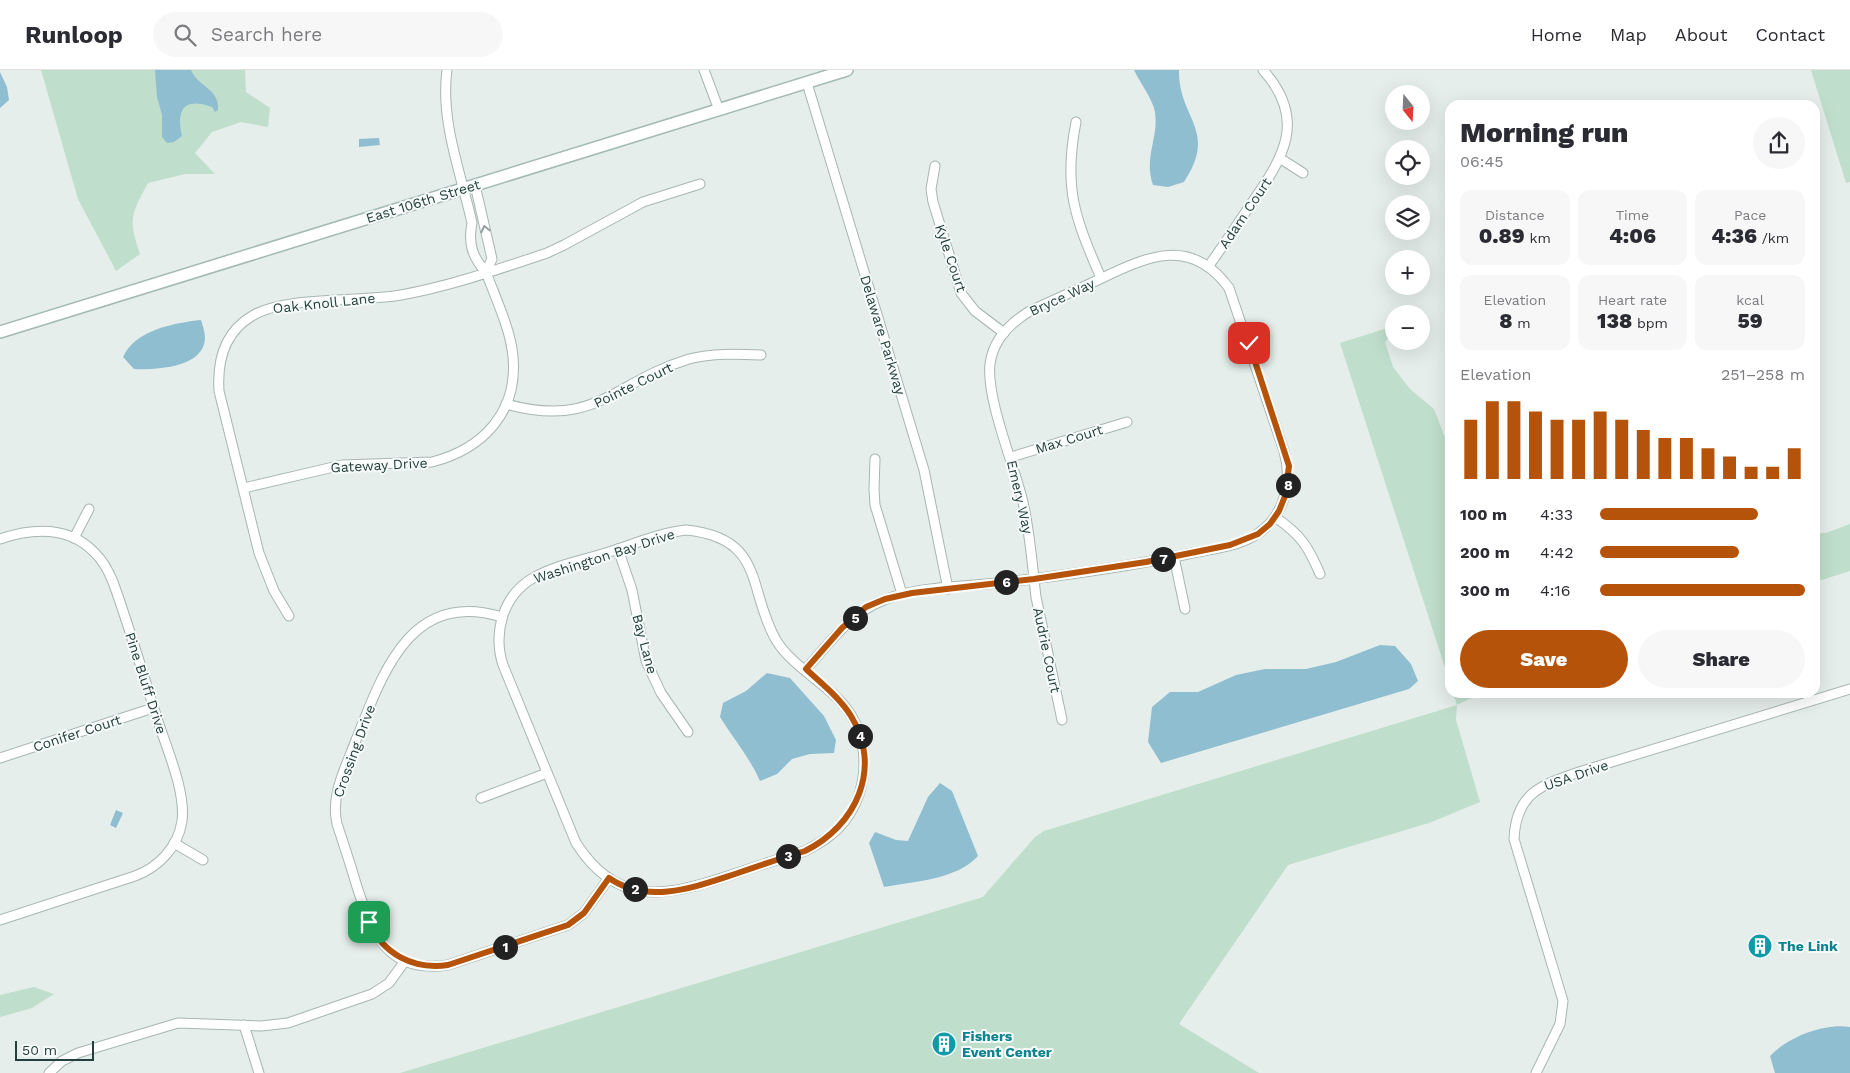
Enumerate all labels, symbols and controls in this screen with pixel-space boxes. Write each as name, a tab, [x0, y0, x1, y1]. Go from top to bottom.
search box	[153, 12, 503, 57]
text: Runloop	[25, 21, 123, 49]
icon: search	[171, 21, 199, 49]
text: Search here	[211, 23, 322, 46]
text: Home	[1531, 24, 1582, 45]
text: Map	[1610, 24, 1647, 45]
text: About	[1675, 24, 1727, 45]
text: Contact	[1755, 24, 1825, 45]
north arrow	[1385, 85, 1430, 130]
map controls	[1385, 85, 1430, 350]
text: Morning run	[1460, 116, 1628, 149]
button: share	[1753, 117, 1805, 169]
button: locate	[1385, 140, 1430, 185]
text: 06:45	[1460, 152, 1504, 171]
street label: Adam Court	[1216, 175, 1275, 251]
street label: East 106th Street	[364, 176, 482, 226]
button: layers	[1385, 195, 1430, 240]
text: Distance	[1485, 207, 1545, 223]
text: Time	[1616, 207, 1649, 223]
text: Pace	[1734, 207, 1766, 223]
street label: Kyle Court	[932, 222, 970, 294]
text: 0.89	[1479, 223, 1525, 248]
text: 4:06	[1609, 223, 1656, 248]
text: 4:36	[1711, 223, 1757, 248]
one-way arrow	[480, 225, 491, 234]
text: km	[1525, 230, 1551, 246]
text: /km	[1757, 230, 1789, 246]
button: +	[1385, 250, 1430, 295]
street label: Delaware Parkway	[857, 273, 909, 398]
street label: Bryce Way	[1027, 275, 1098, 319]
street label: Oak Knoll Lane	[272, 290, 376, 316]
text: Elevation	[1484, 292, 1546, 308]
text: Heart rate	[1598, 292, 1667, 308]
text: kcal	[1736, 292, 1764, 308]
button: −	[1385, 305, 1430, 350]
text: 8	[1499, 308, 1512, 333]
text: 138	[1597, 308, 1632, 333]
text: 59	[1738, 308, 1763, 333]
text: m	[1512, 315, 1531, 331]
text: bpm	[1632, 315, 1668, 331]
pin	[1228, 322, 1270, 364]
icon: check	[1235, 329, 1263, 357]
street label: Pointe Court	[591, 359, 675, 411]
text: Elevation	[1460, 365, 1531, 384]
text: 251–258 m	[1721, 365, 1805, 384]
street label: Max Court	[1033, 421, 1105, 457]
street label: Gateway Drive	[330, 454, 428, 476]
street label: Emery Way	[1004, 459, 1036, 536]
pin: 8	[1276, 472, 1300, 498]
text: 8	[1284, 477, 1293, 493]
text: 100 m	[1460, 505, 1507, 524]
text: 4:33	[1540, 505, 1573, 524]
street label: Washington Bay Drive	[531, 526, 677, 586]
text: 200 m	[1460, 543, 1510, 562]
text: 4:42	[1540, 543, 1574, 562]
pin: 7	[1150, 546, 1176, 572]
text: 7	[1159, 551, 1168, 567]
pin: 6	[994, 570, 1018, 594]
text: 6	[1002, 574, 1011, 590]
text: 300 m	[1460, 581, 1510, 600]
text: 4:16	[1540, 581, 1570, 600]
pin: 5	[842, 606, 868, 630]
street label: Audrie Court	[1030, 606, 1064, 694]
text: 5	[851, 610, 860, 626]
street label: Bay Lane	[629, 612, 661, 676]
street label: Pine Bluff Drive	[122, 630, 170, 736]
button: Save	[1460, 630, 1628, 688]
button: Share	[1638, 630, 1805, 688]
street label: Crossing Drive	[330, 702, 378, 800]
street label: Conifer Court	[31, 711, 123, 755]
pin: 4	[848, 724, 872, 748]
text: 4	[856, 728, 865, 744]
street label: USA Drive	[1542, 757, 1610, 793]
pin: 3	[776, 844, 800, 868]
text: 3	[784, 848, 793, 864]
pin: 2	[622, 876, 648, 902]
text: 2	[631, 881, 640, 897]
pin	[348, 901, 390, 943]
icon: arrive	[355, 908, 383, 936]
building icon: The Link	[1747, 933, 1773, 959]
pin: 1	[492, 934, 518, 960]
place label: The Link	[1778, 938, 1838, 954]
text: 1	[502, 939, 509, 955]
place label: Fishers Event Center	[962, 1028, 1052, 1060]
building icon: Fishers Event Center	[931, 1031, 957, 1057]
scale bar	[15, 1038, 94, 1061]
text: 50 m	[22, 1042, 57, 1058]

